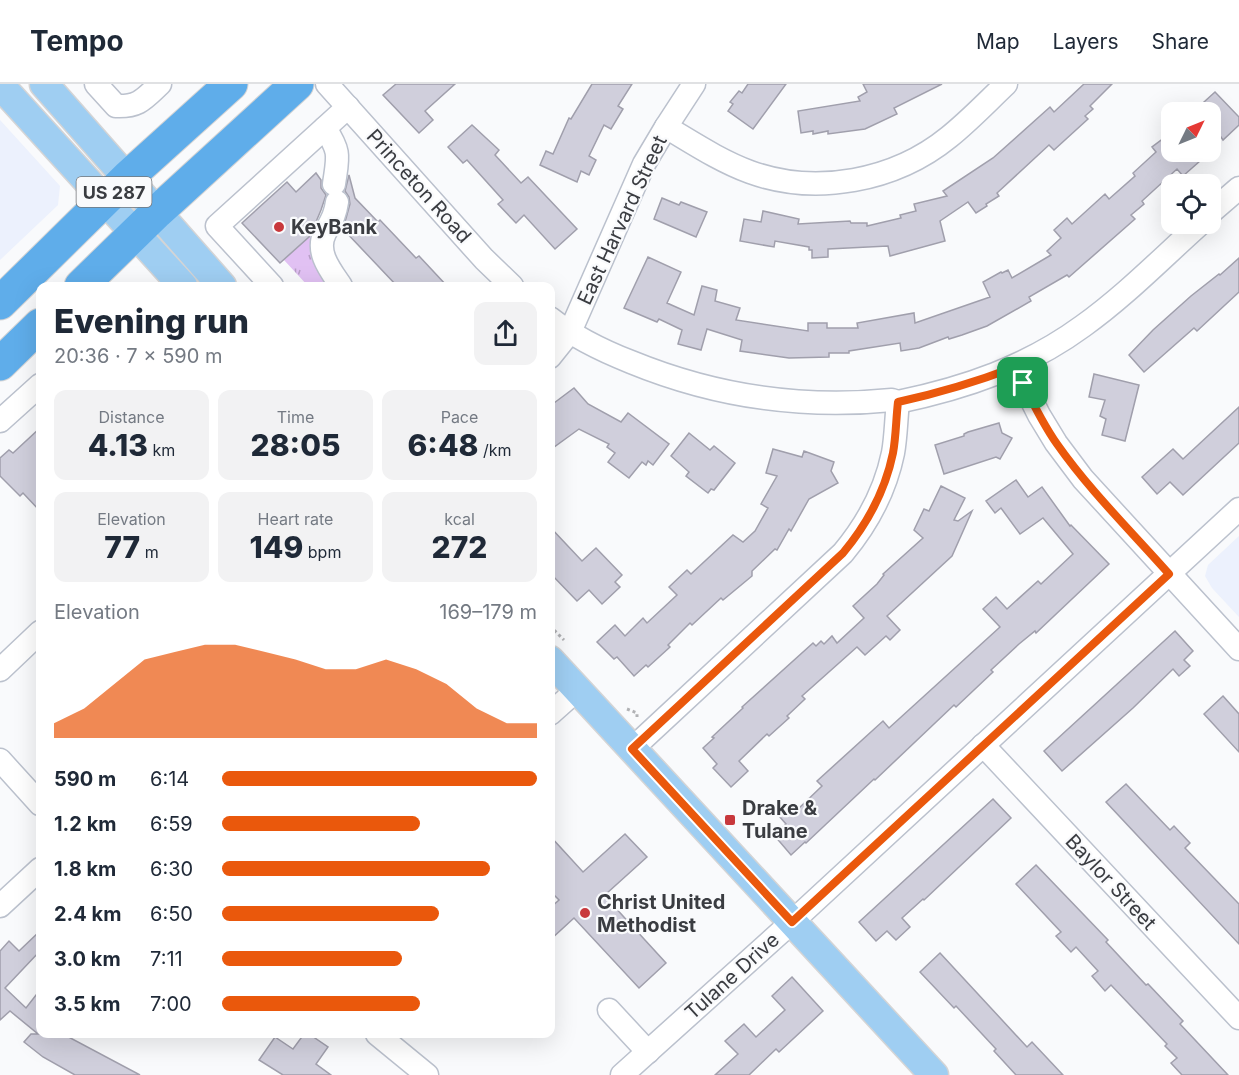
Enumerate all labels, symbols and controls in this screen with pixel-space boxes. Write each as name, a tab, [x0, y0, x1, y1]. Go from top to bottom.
text: Tempo	[30, 24, 124, 58]
text: Map	[976, 29, 1020, 54]
text: Layers	[1053, 29, 1119, 54]
text: Share	[1152, 29, 1209, 54]
north arrow	[1161, 102, 1221, 162]
map controls	[1161, 102, 1221, 234]
street label: Princeton Road	[362, 124, 476, 248]
street label: East Harvard Street	[572, 131, 672, 308]
button: locate	[1161, 174, 1221, 234]
road number: US 287	[76, 177, 152, 207]
place label: KeyBank	[291, 215, 378, 239]
marker: KeyBank	[272, 220, 286, 234]
text: Evening run	[54, 301, 249, 341]
button: share	[474, 302, 537, 365]
text: 20:36 · 7 × 590 m	[54, 344, 222, 368]
pin	[997, 357, 1048, 408]
icon: arrive	[1006, 366, 1039, 399]
text: Distance	[98, 407, 165, 427]
text: Time	[277, 407, 314, 427]
text: Pace	[441, 407, 478, 427]
text: 4.13	[88, 427, 148, 463]
text: 28:05	[251, 427, 340, 463]
text: 6:48	[407, 427, 478, 463]
text: km	[148, 440, 175, 460]
text: /km	[478, 440, 512, 460]
text: Elevation	[97, 509, 166, 529]
text: Heart rate	[258, 509, 333, 529]
text: kcal	[444, 509, 475, 529]
text: 77	[104, 529, 140, 565]
text: 149	[250, 529, 303, 565]
text: 272	[432, 529, 487, 565]
text: m	[140, 542, 159, 562]
text: bpm	[303, 542, 341, 562]
text: Elevation	[54, 600, 140, 624]
text: 169–179 m	[439, 600, 537, 624]
text: 590 m	[54, 767, 116, 791]
text: 6:14	[150, 767, 189, 791]
place label: Drake & Tulane	[742, 796, 818, 843]
text: 1.2 km	[54, 812, 117, 836]
text: 6:59	[150, 812, 193, 836]
marker: Drake & Tulane	[723, 813, 737, 827]
street label: Baylor Street	[1061, 829, 1162, 935]
text: 1.8 km	[54, 857, 116, 881]
text: 6:30	[150, 857, 193, 881]
place label: Christ United Methodist	[597, 890, 725, 937]
text: 2.4 km	[54, 902, 121, 926]
text: 6:50	[150, 902, 193, 926]
marker: Christ United Methodist	[578, 906, 592, 920]
street label: Tulane Drive	[680, 928, 784, 1024]
text: 3.0 km	[54, 947, 121, 971]
text: 7:11	[150, 947, 183, 971]
text: 3.5 km	[54, 992, 120, 1016]
text: 7:00	[150, 992, 192, 1016]

